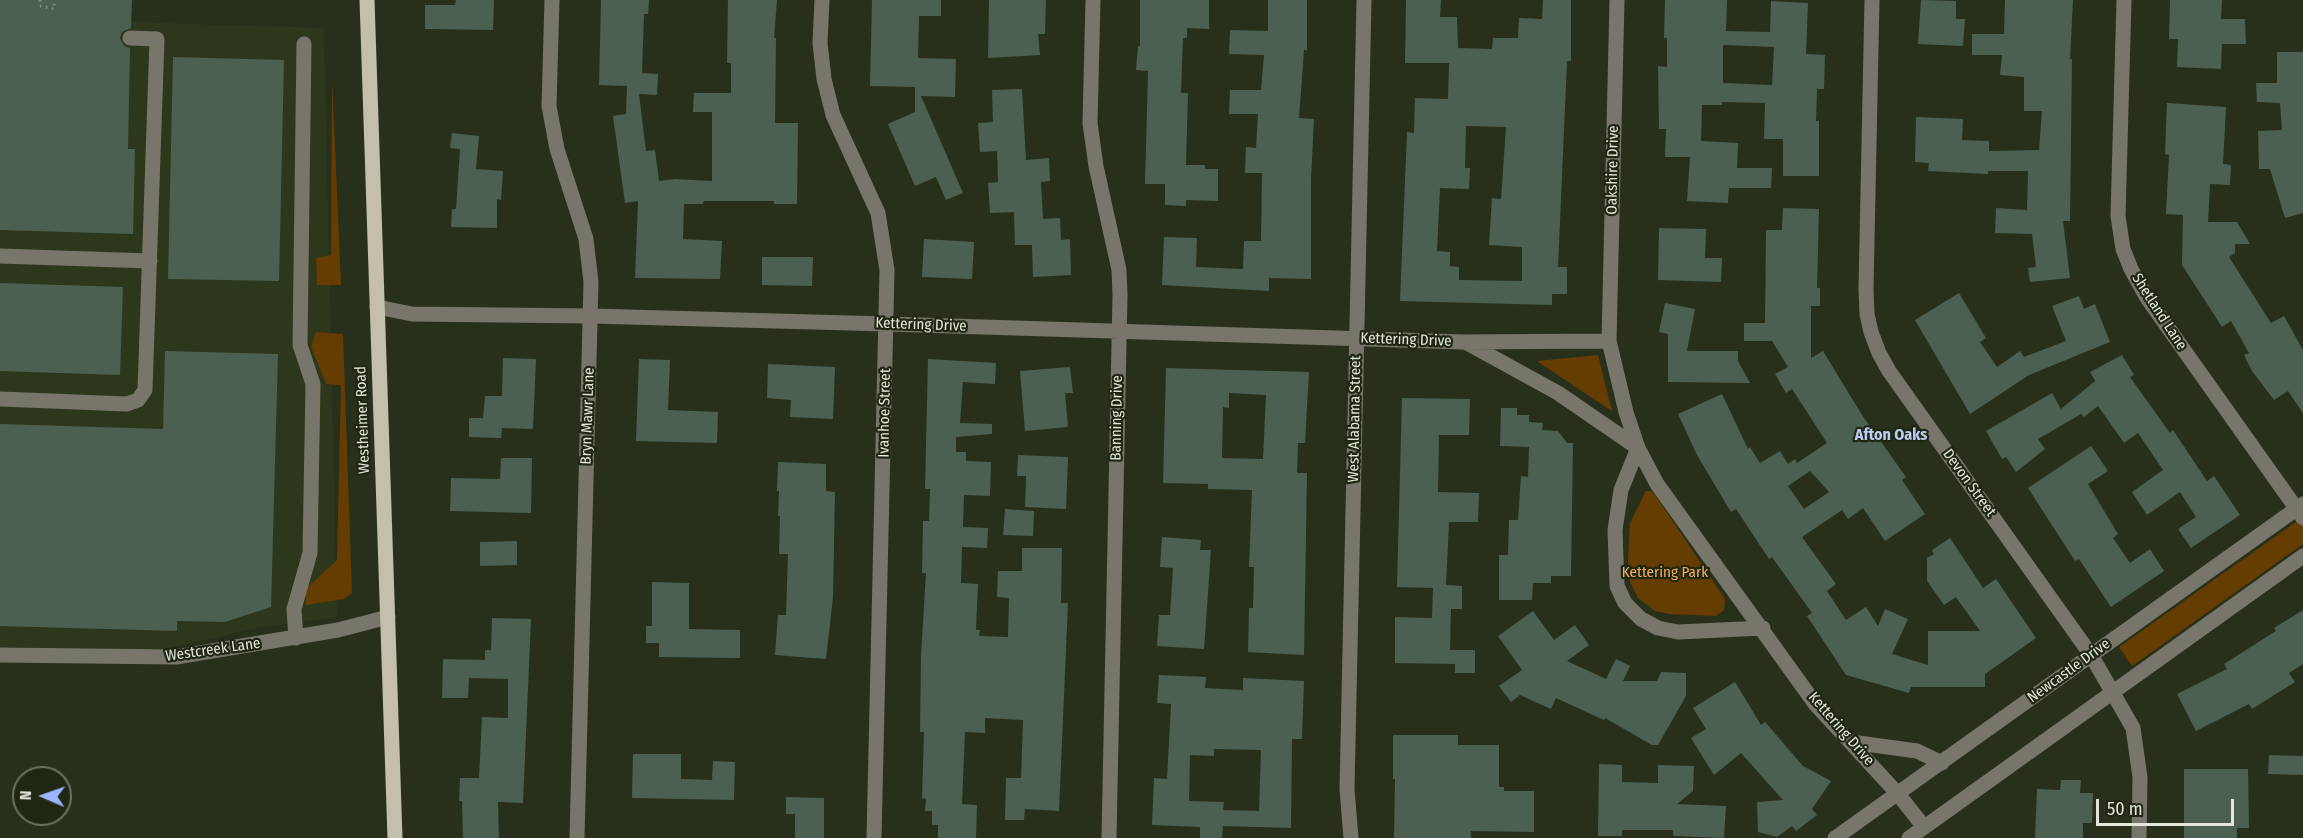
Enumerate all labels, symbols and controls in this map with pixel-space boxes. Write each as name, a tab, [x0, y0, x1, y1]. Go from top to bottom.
street label: Oakshire Drive	[1603, 125, 1623, 215]
street label: Shetland Lane	[2128, 270, 2190, 354]
street label: Kettering Drive	[875, 314, 967, 336]
street label: Kettering Drive	[1360, 329, 1452, 351]
street label: West Alabama Street	[1345, 355, 1365, 483]
street label: Westheimer Road	[352, 366, 374, 474]
street label: Bryn Mawr Lane	[577, 367, 599, 465]
street label: Ivanhoe Street	[875, 368, 895, 458]
street label: Banning Drive	[1107, 375, 1127, 461]
district label: Afton Oaks	[1855, 426, 1927, 446]
street label: Devon Street	[1939, 446, 1999, 520]
park label: Kettering Park	[1622, 564, 1708, 582]
street label: Westcreek Lane	[165, 634, 261, 666]
street label: Newcastle Drive	[2024, 635, 2114, 707]
street label: Kettering Drive	[1804, 689, 1878, 769]
north arrow	[12, 766, 72, 826]
scale bar	[2099, 787, 2237, 825]
text: N	[16, 790, 35, 801]
text: 50 m	[2107, 798, 2143, 820]

